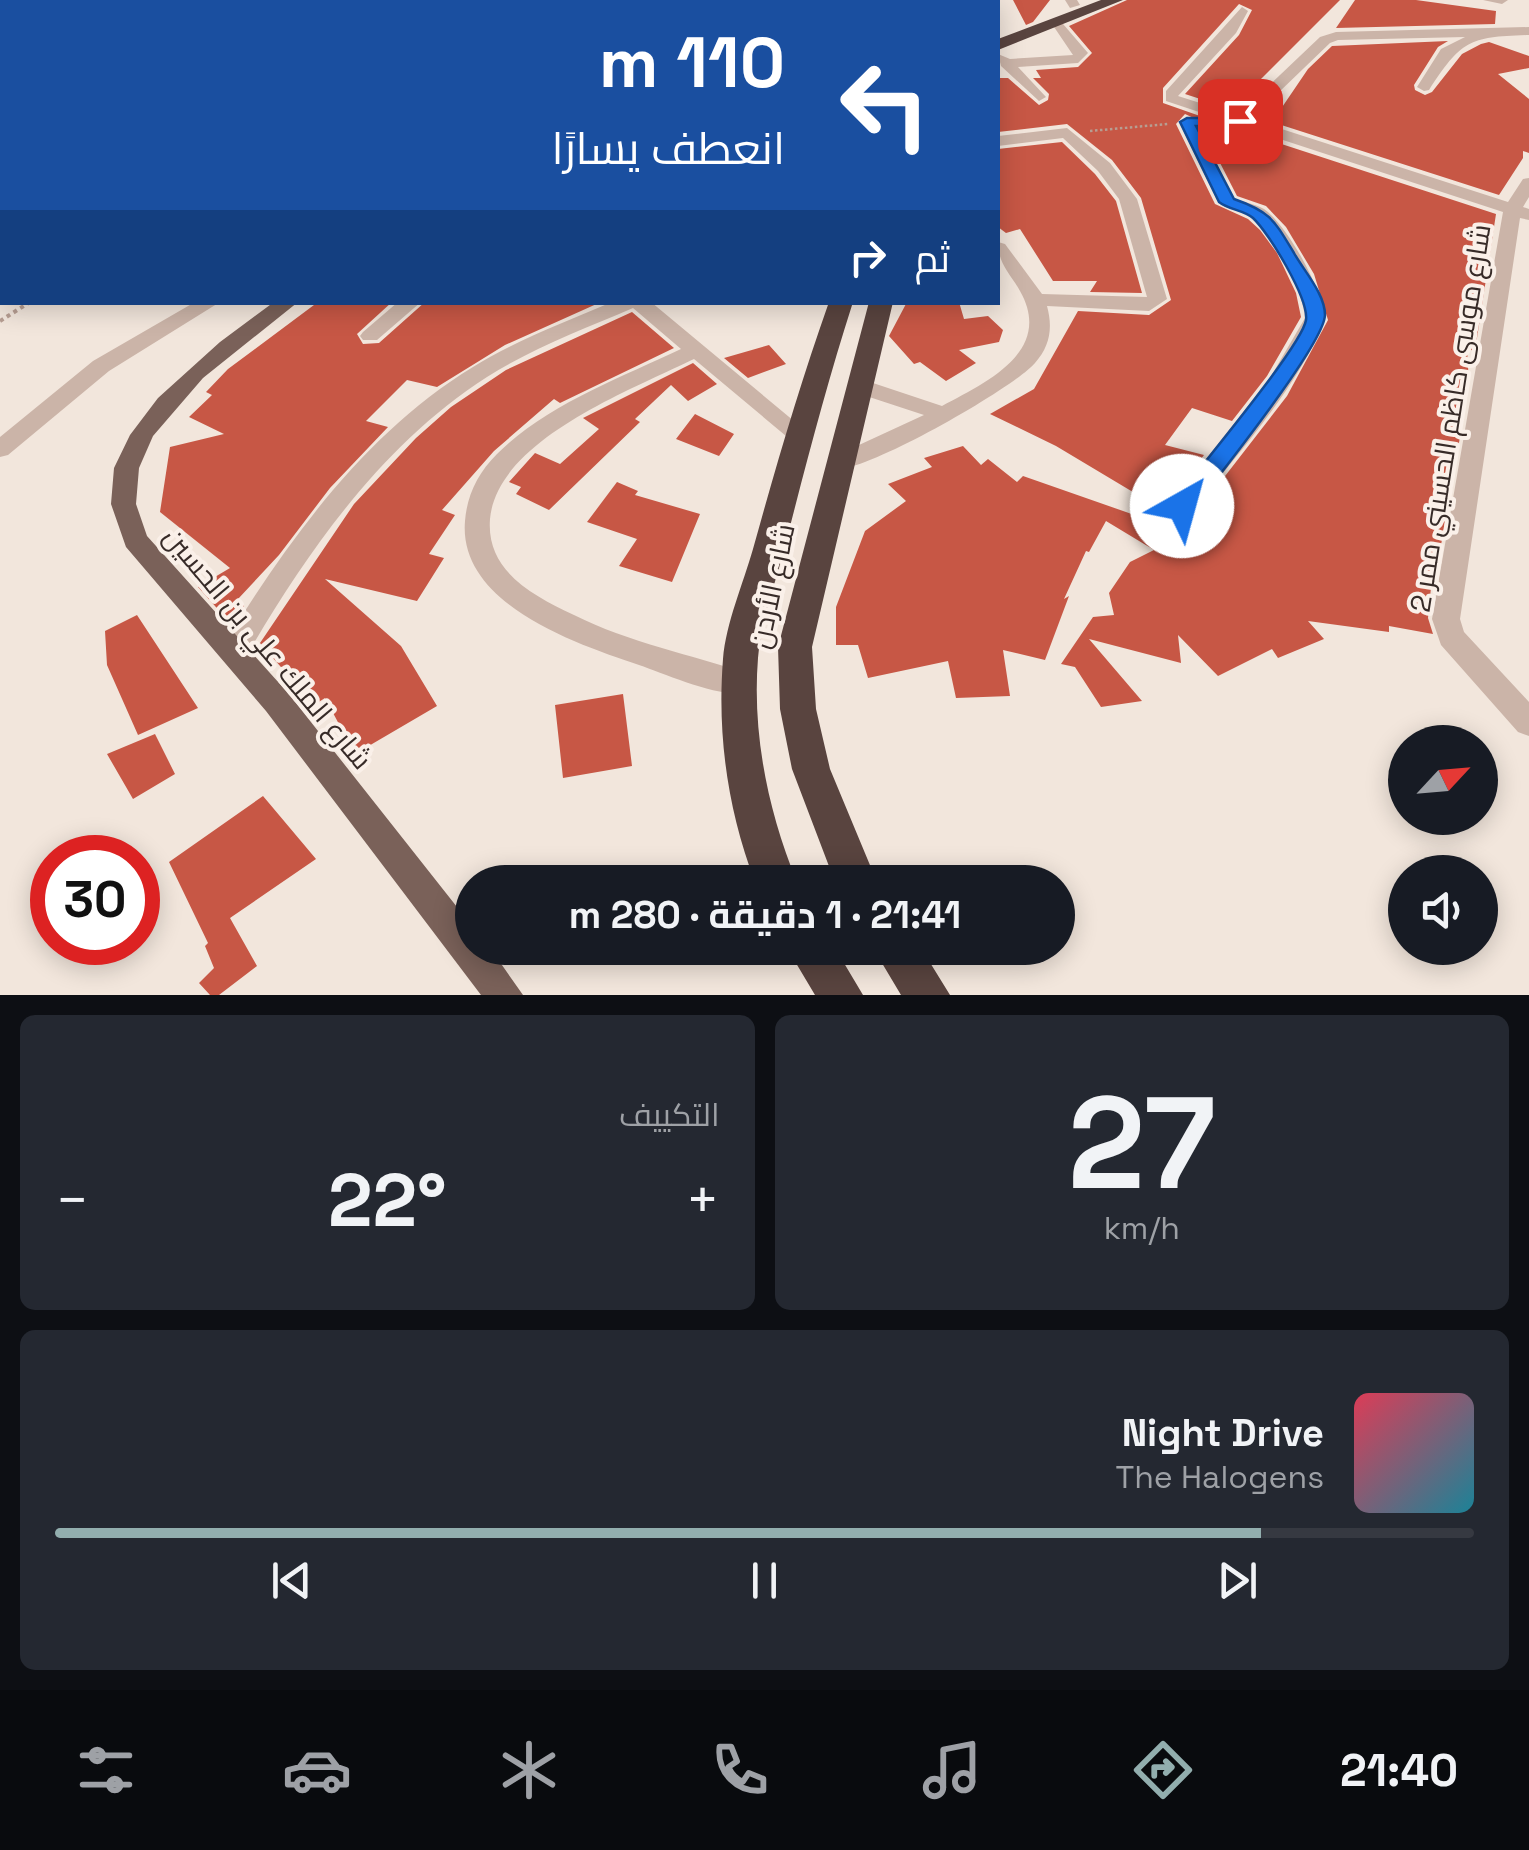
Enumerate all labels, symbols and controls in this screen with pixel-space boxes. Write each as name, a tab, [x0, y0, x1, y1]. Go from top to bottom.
text: 110 m	[599, 18, 785, 107]
icon: left	[820, 40, 950, 170]
pin	[1198, 79, 1283, 164]
icon: arrive	[1213, 94, 1268, 149]
text: انعطف يسارًا	[552, 120, 785, 177]
street label: شارع موسى كاظم الحسيني ممر 2	[1402, 221, 1502, 615]
icon: right	[840, 230, 895, 285]
text: ثم	[915, 235, 950, 283]
position arrow	[1130, 454, 1234, 558]
street label: شارع الملك علي بن الحسين	[153, 519, 380, 779]
street label: شارع الأردن	[741, 520, 804, 652]
north arrow	[1388, 725, 1498, 835]
map controls	[1388, 725, 1498, 965]
speed limit sign: 30	[30, 835, 160, 965]
button: sound	[1388, 855, 1498, 965]
text: 21:41 · 1 دقيقة · 280 m	[569, 891, 961, 939]
text: 27	[1068, 1060, 1216, 1226]
text: التكييف	[619, 1095, 720, 1135]
text: 22°	[328, 1152, 447, 1248]
text: −	[55, 1165, 89, 1235]
text: +	[685, 1165, 720, 1235]
text: km/h	[1104, 1208, 1180, 1248]
text: Night Drive	[1122, 1409, 1324, 1457]
text: The Halogens	[1115, 1457, 1324, 1497]
icon: previous	[264, 1553, 319, 1608]
icon: pause	[737, 1553, 792, 1608]
icon: next	[1210, 1553, 1265, 1608]
icon: filters	[71, 1735, 141, 1805]
icon: car	[282, 1735, 352, 1805]
icon: climate	[494, 1735, 564, 1805]
icon: phone	[705, 1735, 775, 1805]
icon: music	[917, 1735, 987, 1805]
icon: directions	[1128, 1735, 1198, 1805]
text: 21:40	[1340, 1742, 1458, 1799]

